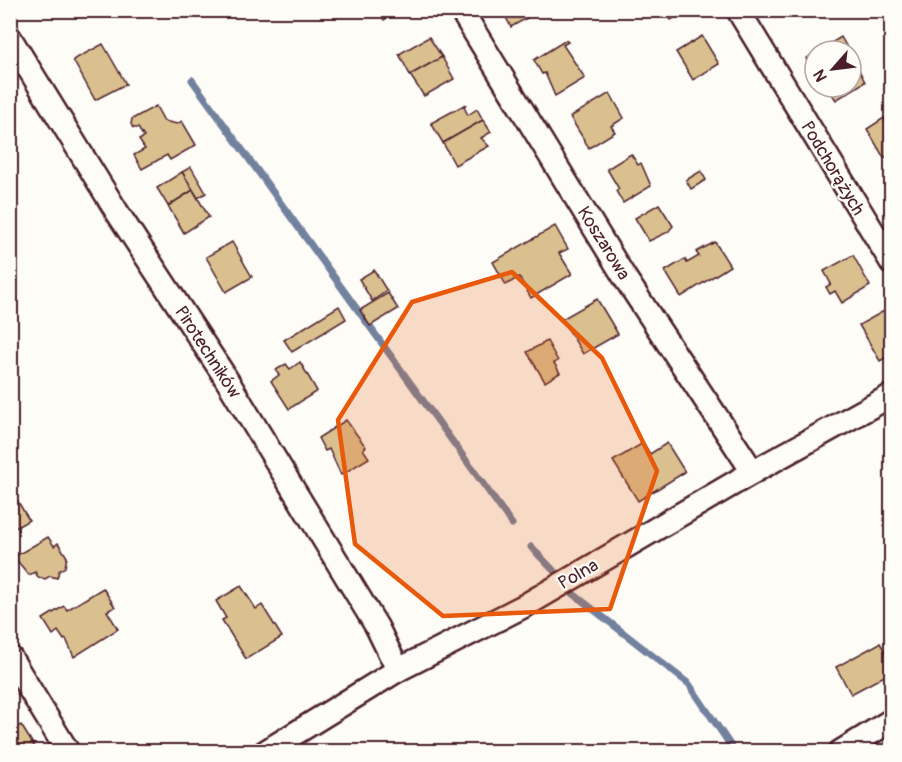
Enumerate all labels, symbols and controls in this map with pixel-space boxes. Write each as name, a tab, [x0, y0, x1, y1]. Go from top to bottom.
north arrow	[803, 39, 863, 99]
text: N	[809, 66, 832, 85]
street label: Podchorążych	[795, 117, 870, 220]
street label: Koszarowa	[572, 202, 635, 284]
street label: Pirotechników	[169, 302, 246, 403]
street label: Polna	[554, 554, 602, 595]

